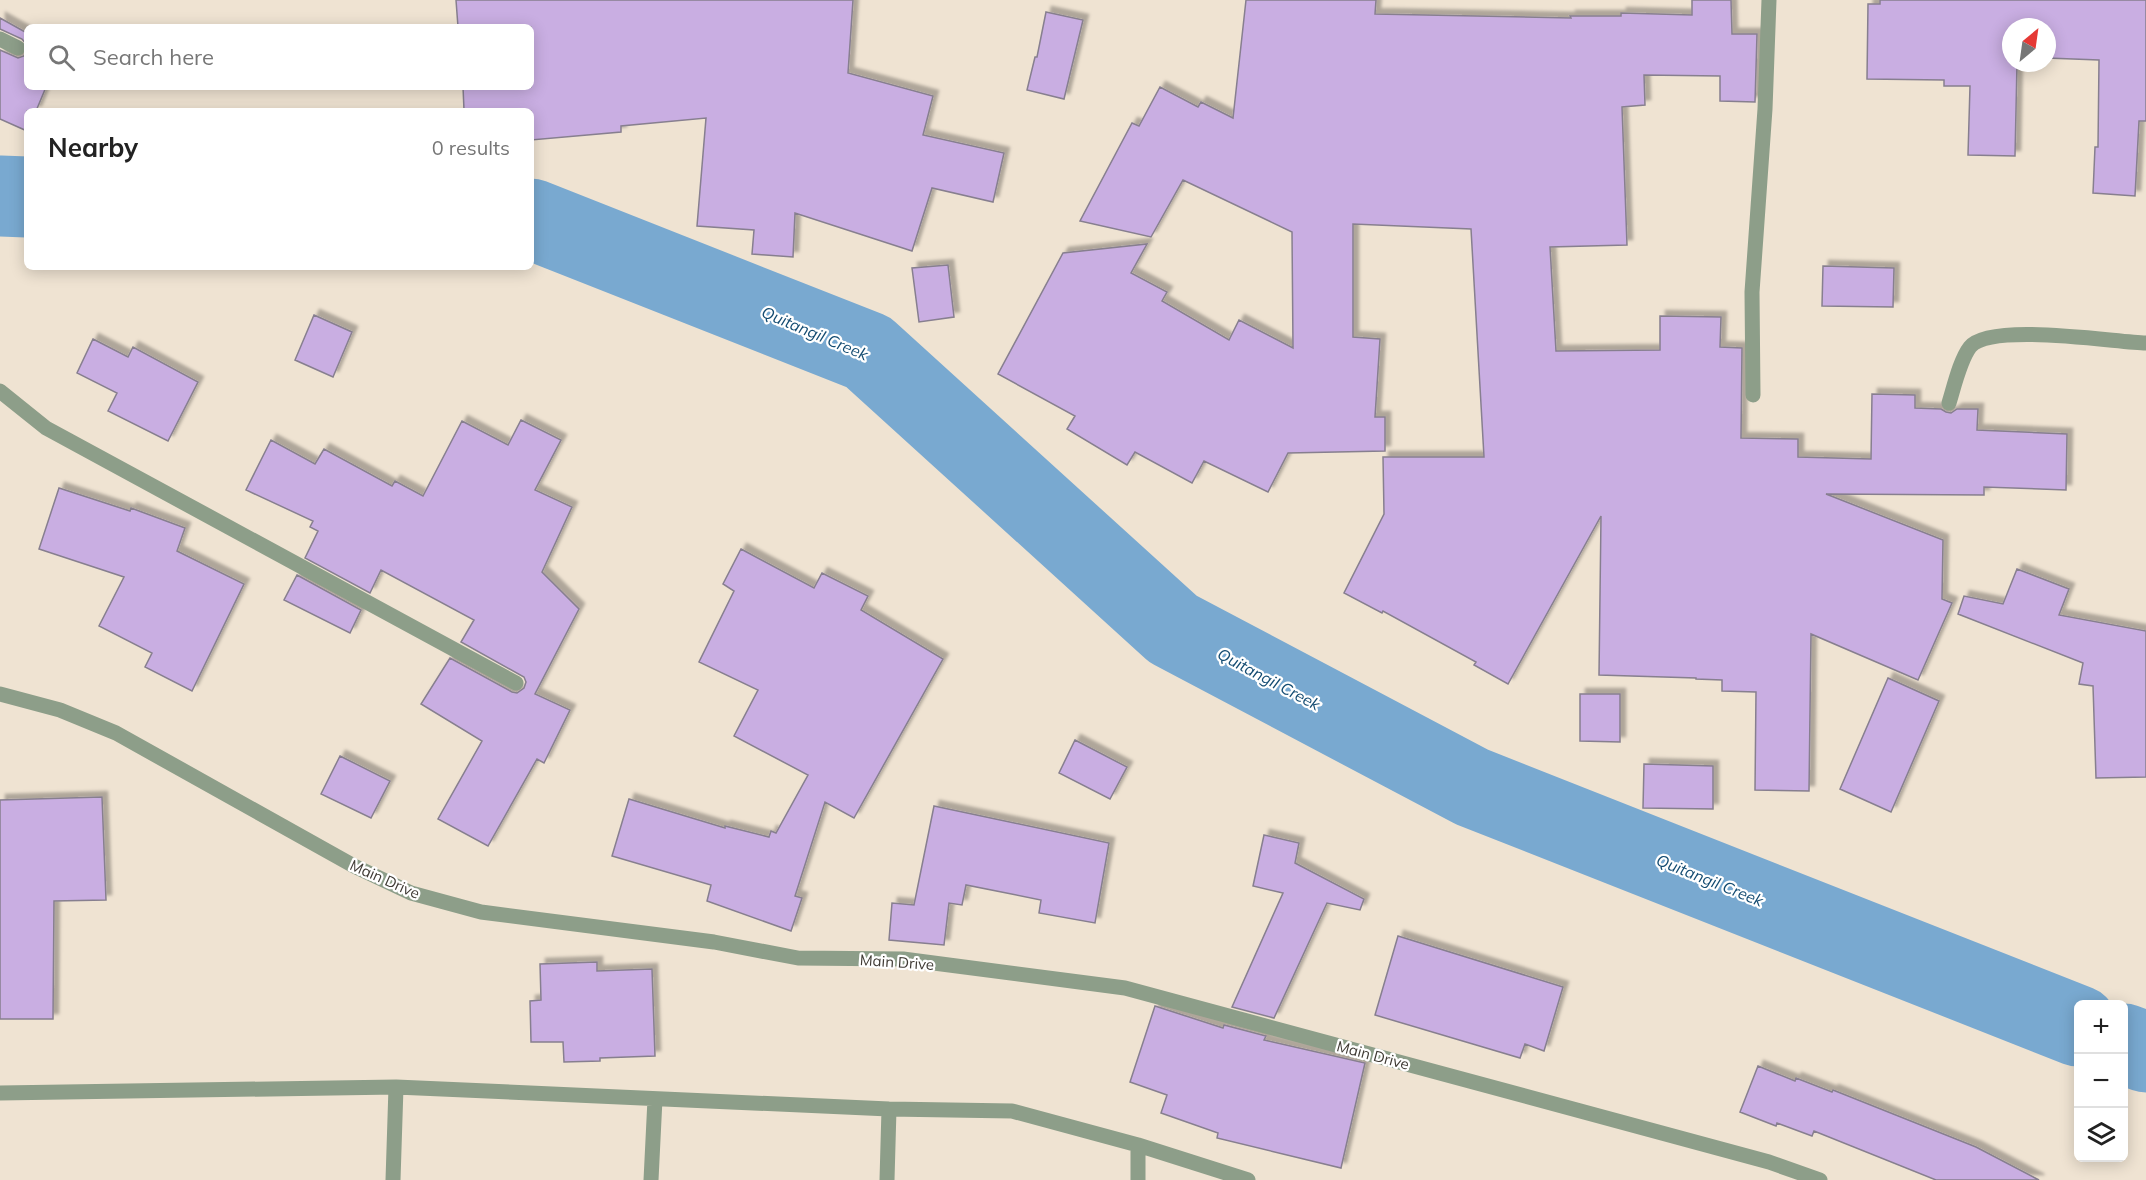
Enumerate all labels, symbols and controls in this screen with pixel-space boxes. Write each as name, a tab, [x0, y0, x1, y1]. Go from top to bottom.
north arrow	[2002, 18, 2056, 72]
search box	[24, 24, 534, 90]
icon: search	[45, 41, 78, 74]
text: Search here	[93, 43, 214, 71]
text: Nearby	[48, 131, 138, 164]
text: 0 results	[432, 135, 510, 160]
water label: Quitangil Creek	[759, 302, 872, 365]
water label: Quitangil Creek	[1214, 643, 1325, 715]
water label: Quitangil Creek	[1654, 849, 1767, 911]
street label: Main Drive	[347, 855, 423, 903]
street label: Main Drive	[859, 950, 935, 974]
map controls	[2074, 1000, 2128, 1162]
button: +	[2074, 1000, 2128, 1054]
street label: Main Drive	[1335, 1036, 1411, 1074]
button: −	[2074, 1054, 2128, 1108]
button: layers	[2074, 1108, 2128, 1162]

